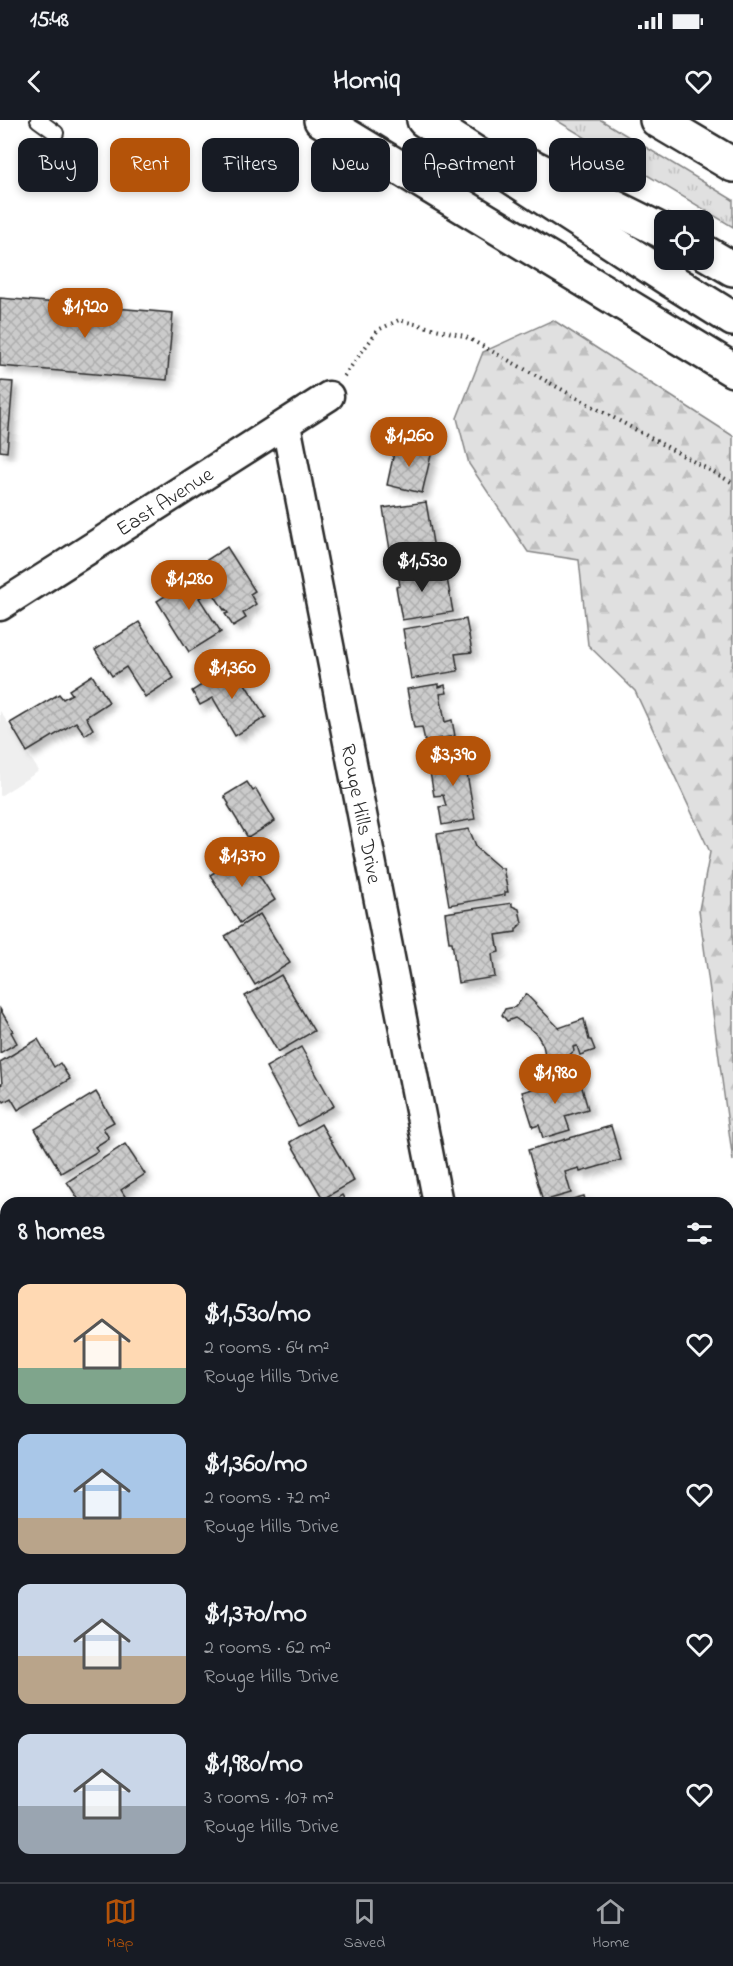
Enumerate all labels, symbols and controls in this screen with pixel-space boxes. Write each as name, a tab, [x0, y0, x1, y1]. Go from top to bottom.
text: 15:48	[30, 5, 69, 37]
text: Homiq	[333, 62, 400, 101]
icon: back	[18, 65, 51, 98]
icon: heart	[682, 65, 715, 98]
chip: Buy	[18, 138, 98, 192]
chip: Rent	[110, 138, 190, 192]
chip: Filters	[202, 138, 299, 192]
chip: New	[311, 138, 390, 192]
chip: Apartment	[402, 138, 537, 192]
chip: House	[549, 138, 646, 192]
map controls	[654, 210, 714, 270]
button: locate	[654, 210, 714, 270]
pin: $1,920	[36, 288, 134, 339]
text: $1,920	[62, 293, 108, 322]
pin: $1,260	[360, 417, 458, 468]
text: $1,260	[384, 422, 434, 451]
street label: East Avenue	[111, 460, 220, 545]
pin: $1,530	[373, 542, 471, 593]
text: $1,530	[397, 547, 447, 576]
pin: $1,280	[140, 560, 238, 611]
text: $1,280	[165, 565, 213, 594]
pin: $1,360	[183, 649, 281, 700]
text: $1,360	[208, 654, 256, 683]
pin: $3,390	[404, 736, 502, 787]
text: $3,390	[430, 741, 476, 770]
street label: Rouge Hills Drive	[332, 742, 388, 887]
pin: $1,370	[193, 837, 291, 888]
text: $1,370	[218, 842, 266, 871]
pin: $1,980	[506, 1054, 604, 1105]
text: $1,980	[533, 1059, 577, 1088]
text: 8 homes	[18, 1214, 105, 1252]
icon: filters	[683, 1217, 716, 1250]
text: $1,530/mo	[204, 1296, 311, 1334]
icon: home	[66, 1308, 138, 1380]
icon: heart	[683, 1328, 716, 1361]
text: 2 rooms · 64 m²	[204, 1334, 329, 1363]
text: Rouge Hills Drive	[204, 1363, 339, 1392]
text: $1,360/mo	[204, 1446, 308, 1484]
icon: home	[66, 1458, 138, 1530]
icon: heart	[683, 1478, 716, 1511]
text: 2 rooms · 72 m²	[204, 1484, 331, 1513]
text: Rouge Hills Drive	[204, 1513, 339, 1542]
text: $1,370/mo	[204, 1596, 307, 1634]
icon: home	[66, 1608, 138, 1680]
icon: heart	[683, 1628, 716, 1661]
text: 2 rooms · 62 m²	[204, 1634, 331, 1663]
text: Rouge Hills Drive	[204, 1663, 339, 1692]
text: $1,980/mo	[204, 1746, 303, 1784]
icon: home	[66, 1758, 138, 1830]
icon: heart	[683, 1778, 716, 1811]
text: 3 rooms · 107 m²	[204, 1784, 334, 1813]
text: Rouge Hills Drive	[204, 1813, 339, 1842]
tab: Map	[104, 1895, 137, 1955]
tab: Saved	[344, 1895, 385, 1955]
tab: Home	[592, 1895, 629, 1955]

